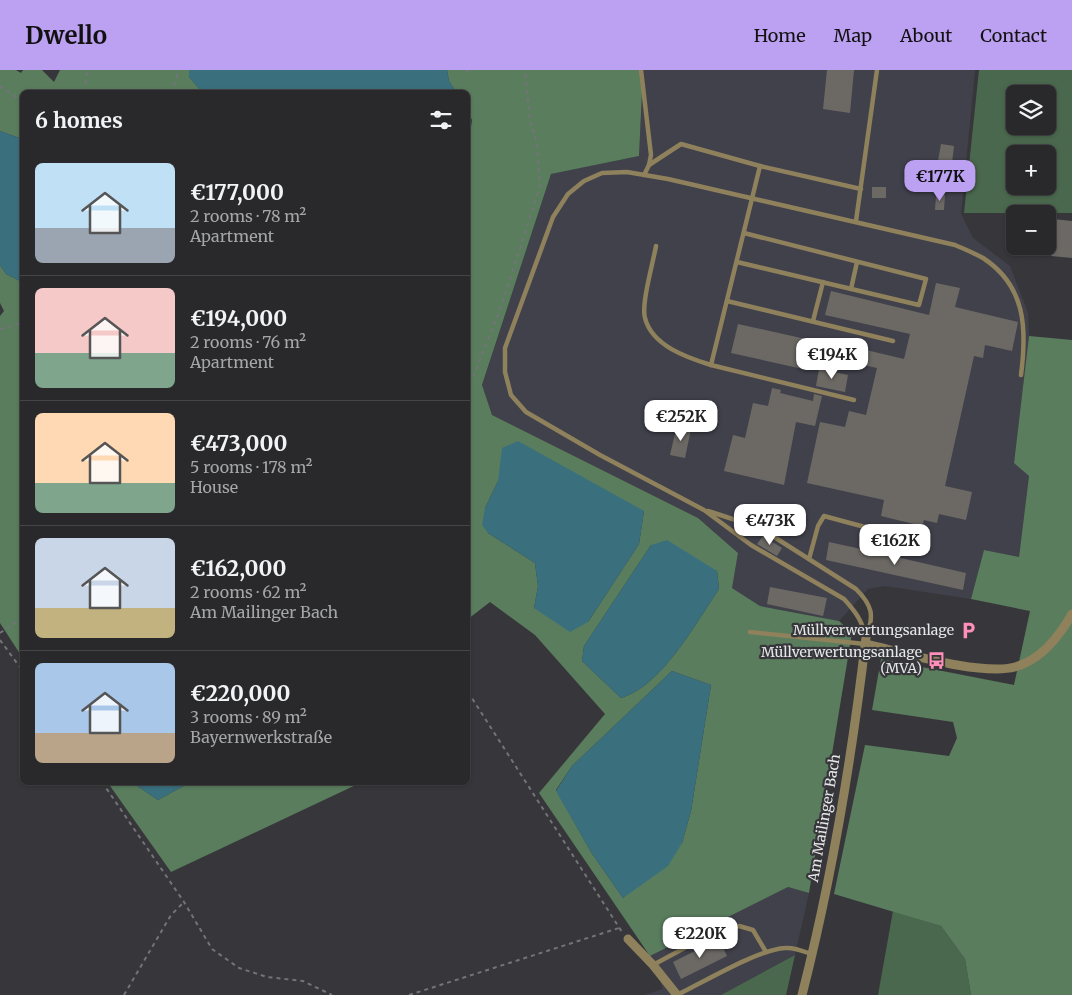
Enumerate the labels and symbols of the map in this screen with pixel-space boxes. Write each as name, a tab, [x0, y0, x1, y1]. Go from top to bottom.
pin: €177K	[905, 160, 975, 202]
pin: €194K	[797, 338, 867, 380]
pin: €252K	[646, 400, 716, 442]
pin: €473K	[735, 504, 805, 546]
pin: €162K	[860, 524, 930, 566]
parking icon: Müllverwertungsanlage	[958, 620, 978, 640]
place label: Müllverwertungsanlage	[793, 621, 954, 639]
place label: Müllverwertungsanlage (MVA)	[761, 643, 922, 677]
bus stop icon: Müllverwertungsanlage (MVA)	[926, 650, 946, 670]
street label: Am Mailinger Bach	[804, 753, 844, 884]
pin: €220K	[665, 916, 735, 959]

